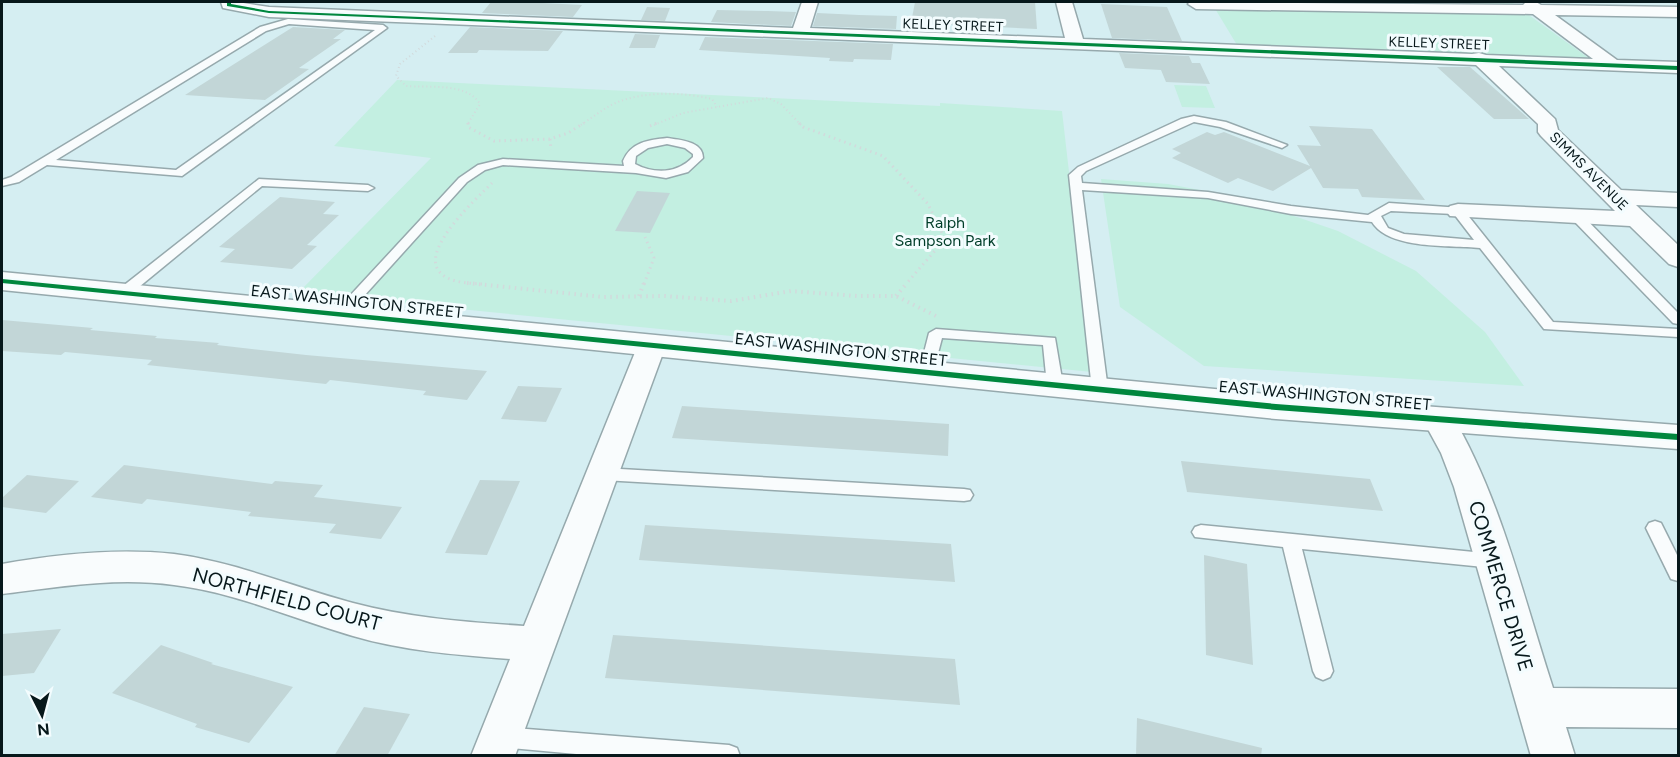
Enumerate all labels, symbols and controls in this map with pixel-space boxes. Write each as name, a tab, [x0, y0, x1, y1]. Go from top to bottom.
street label: KELLEY STREET	[902, 15, 1004, 36]
street label: KELLEY STREET	[1388, 33, 1490, 54]
street label: SIMMS AVENUE	[1546, 129, 1631, 214]
park label: Ralph Sampson Park	[894, 213, 996, 250]
street label: EAST WASHINGTON STREET	[250, 281, 464, 322]
street label: EAST WASHINGTON STREET	[734, 329, 948, 370]
street label: EAST WASHINGTON STREET	[1218, 377, 1432, 414]
street label: COMMERCE DRIVE	[1464, 498, 1538, 674]
street label: NORTHFIELD COURT	[190, 562, 384, 636]
north arrow	[12, 685, 72, 745]
text: N	[36, 719, 51, 740]

